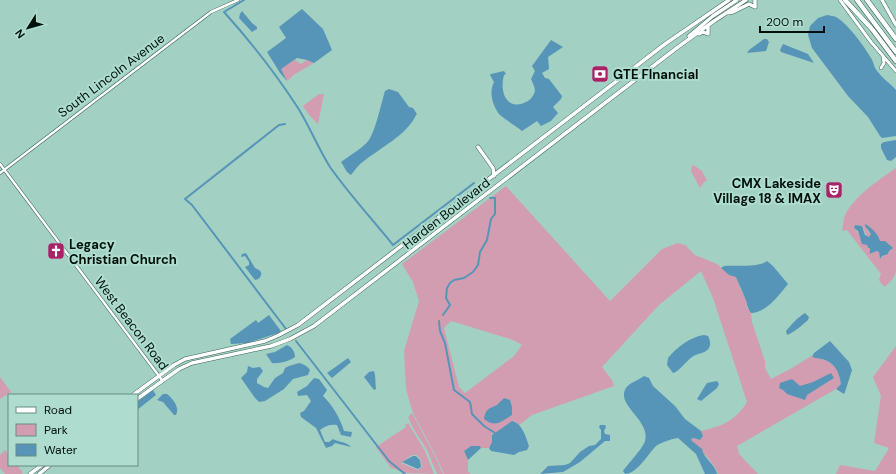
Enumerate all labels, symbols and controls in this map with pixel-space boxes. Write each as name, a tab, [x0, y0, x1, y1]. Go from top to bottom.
north arrow	[8, 8, 48, 48]
scale bar	[760, 8, 824, 34]
text: 200 m	[766, 14, 803, 30]
text: N	[12, 27, 28, 41]
street label: South Lincoln Avenue	[55, 30, 168, 121]
bank icon: GTE FInancial	[590, 64, 610, 84]
place label: GTE FInancial	[613, 66, 698, 83]
street label: Harden Boulevard	[399, 174, 493, 253]
place label: CMX Lakeside Village 18 & IMAX	[713, 175, 821, 207]
theatre icon: CMX Lakeside Village 18 & IMAX	[824, 180, 844, 200]
place label: Legacy Christian Church	[69, 236, 177, 268]
church icon: Legacy Christian Church	[46, 241, 66, 261]
street label: West Beacon Road	[91, 273, 172, 373]
legend	[8, 394, 138, 466]
text: Road	[44, 402, 72, 418]
text: Park	[44, 422, 68, 438]
text: Water	[44, 442, 78, 458]

